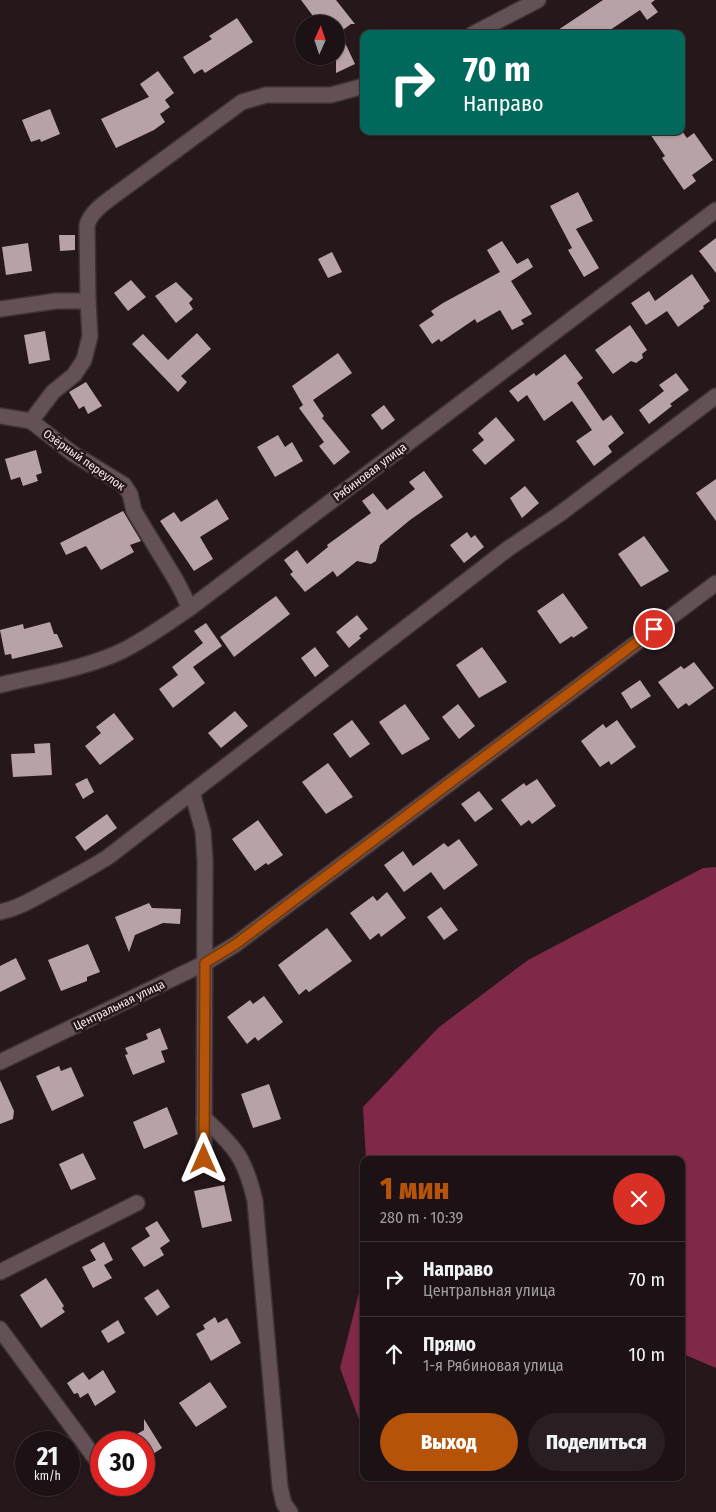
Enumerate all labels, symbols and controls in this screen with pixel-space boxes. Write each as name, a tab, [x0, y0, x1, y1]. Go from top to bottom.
north arrow	[295, 15, 345, 65]
map controls	[295, 15, 345, 65]
text: 70 m	[463, 48, 531, 90]
icon: right	[380, 50, 445, 115]
text: Направо	[463, 90, 544, 117]
street label: Озёрный переулок	[40, 427, 128, 494]
street label: Рябиновая улица	[331, 440, 409, 504]
pin	[633, 608, 675, 650]
icon: arrive	[640, 615, 668, 643]
street label: Центральная улица	[71, 977, 167, 1033]
position arrow	[177, 1132, 229, 1184]
text: 1 мин	[380, 1171, 449, 1207]
button: close	[613, 1173, 665, 1225]
text: 280 m · 10:39	[380, 1208, 463, 1227]
text: Направо	[423, 1258, 493, 1281]
icon: right	[380, 1265, 408, 1293]
text: 70 m	[629, 1268, 665, 1291]
text: Центральная улица	[423, 1281, 556, 1300]
text: Прямо	[423, 1333, 476, 1356]
icon: ahead	[380, 1340, 408, 1368]
text: 10 m	[629, 1343, 665, 1366]
text: 1-я Рябиновая улица	[423, 1356, 564, 1375]
button: Выход	[380, 1413, 518, 1471]
button: Поделиться	[528, 1413, 665, 1471]
speed limit sign: 30	[90, 1431, 155, 1496]
text: 21	[37, 1442, 58, 1472]
text: km/h	[34, 1469, 61, 1483]

